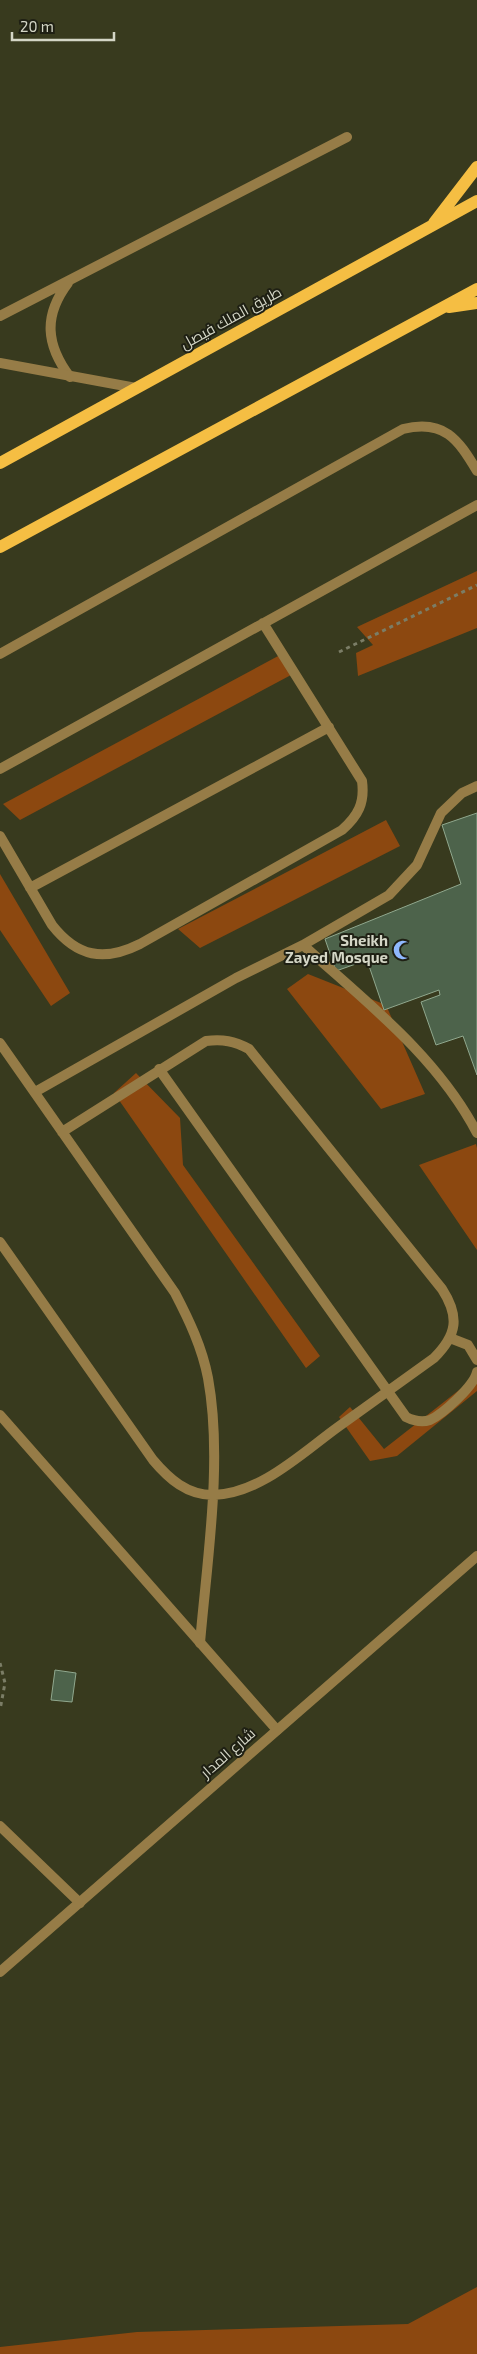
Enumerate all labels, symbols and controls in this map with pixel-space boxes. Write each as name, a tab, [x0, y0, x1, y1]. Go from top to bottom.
scale bar	[12, 10, 115, 42]
text: 20 m	[20, 17, 54, 35]
street label: طريق الملك فيصل	[177, 282, 285, 354]
place label: Sheikh Zayed Mosque	[285, 931, 388, 967]
mosque icon: Sheikh Zayed Mosque	[392, 939, 414, 961]
street label: شارع المدار	[196, 1724, 260, 1784]

